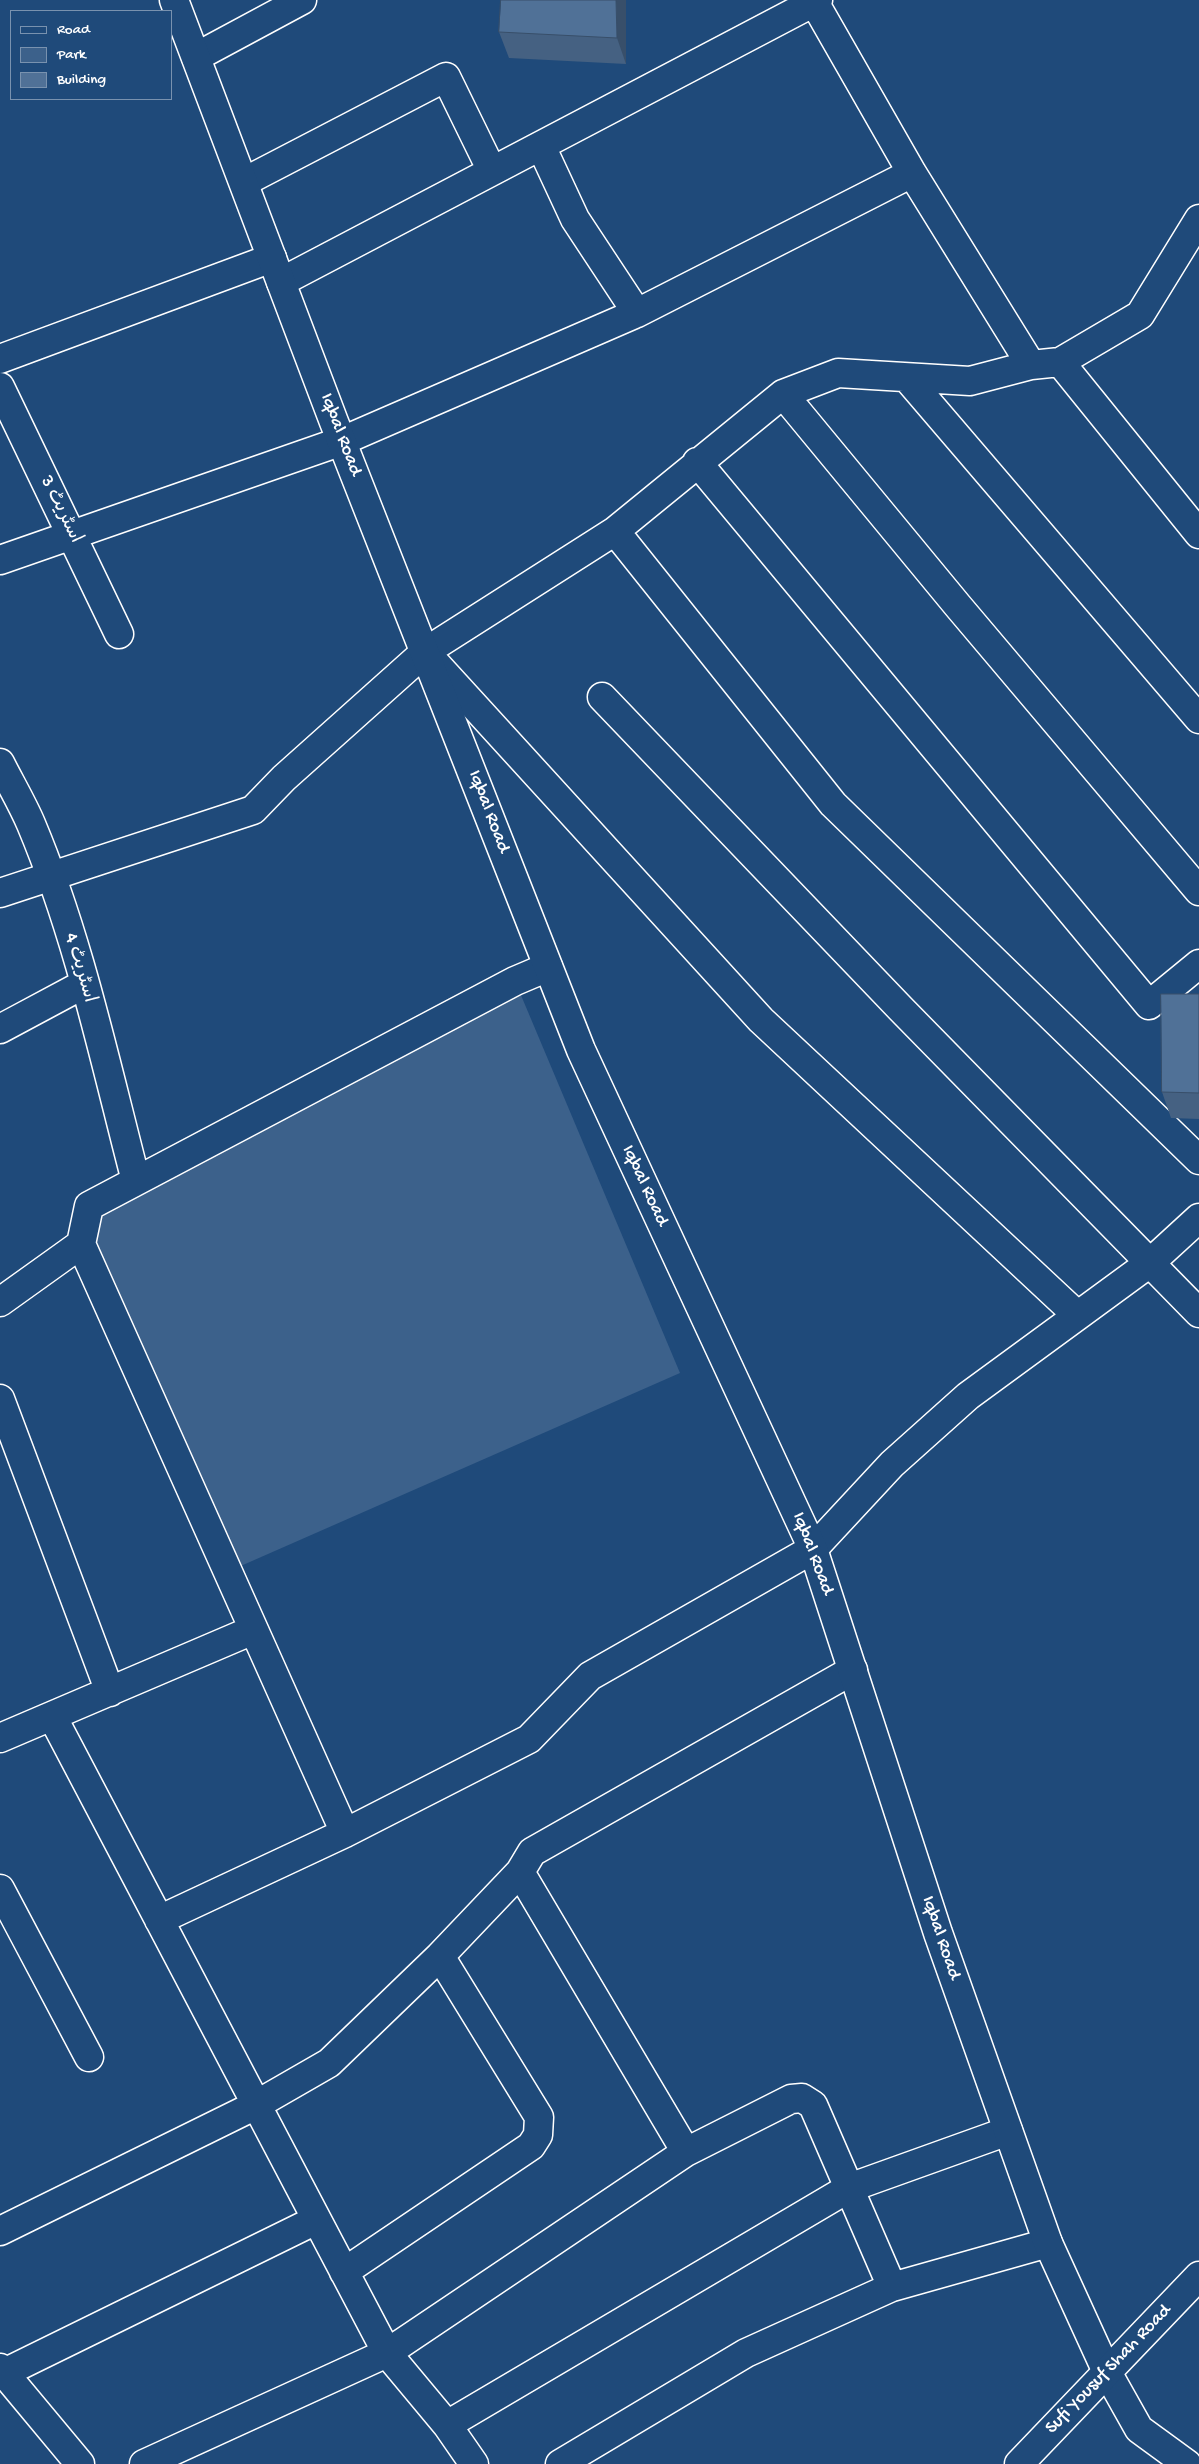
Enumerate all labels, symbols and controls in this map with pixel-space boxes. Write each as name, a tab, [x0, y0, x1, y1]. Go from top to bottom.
legend	[10, 10, 172, 100]
text: Road	[57, 21, 90, 39]
text: Park	[57, 46, 86, 64]
text: Building	[57, 71, 106, 89]
street label: Iqbal Road	[314, 390, 366, 480]
street label: اسٹریٹ 3	[34, 472, 86, 548]
street label: Iqbal Road	[462, 767, 514, 857]
street label: اسٹریٹ 4	[58, 931, 100, 1005]
street label: Iqbal Road	[615, 1142, 673, 1230]
street label: Iqbal Road	[786, 1509, 838, 1599]
street label: Iqbal Road	[915, 1893, 965, 1983]
street label: Sufi Yousuf Shah Road	[1041, 2300, 1177, 2440]

